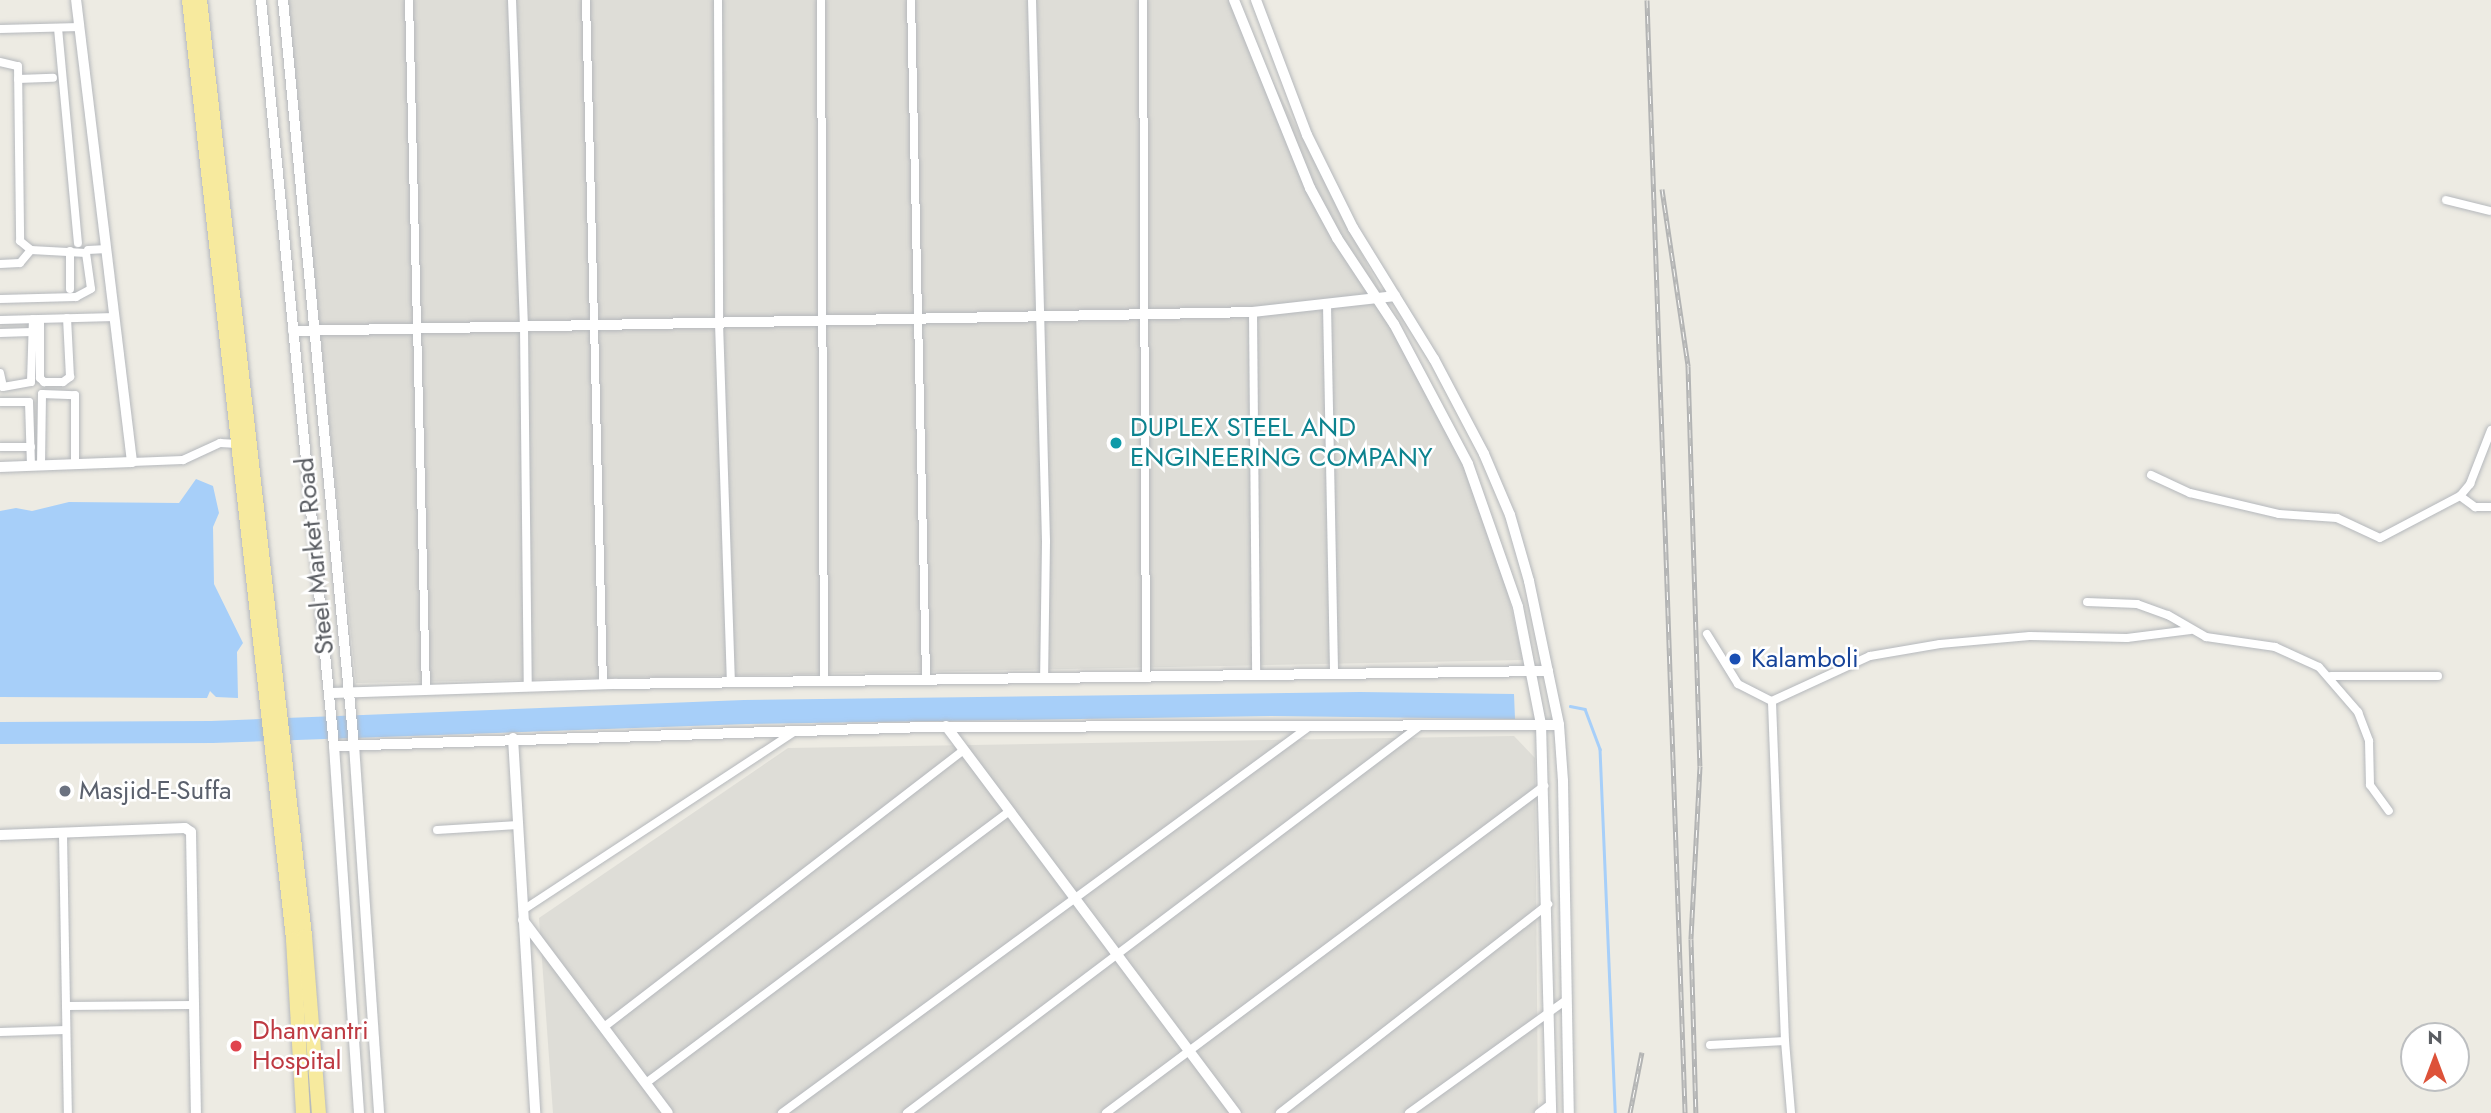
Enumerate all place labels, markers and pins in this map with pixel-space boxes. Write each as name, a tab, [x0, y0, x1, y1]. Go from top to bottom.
place label: DUPLEX STEEL AND ENGINEERING COMPANY	[1130, 412, 1432, 474]
marker: DUPLEX STEEL AND ENGINEERING COMPANY	[1108, 435, 1124, 451]
place label: Kalamboli	[1751, 643, 1859, 675]
marker: Kalamboli	[1725, 649, 1745, 669]
place label: Masjid-E-Suffa	[79, 775, 232, 807]
marker: Masjid-E-Suffa	[57, 783, 73, 799]
place label: Dhanvantri Hospital	[252, 1015, 369, 1076]
marker: Dhanvantri Hospital	[226, 1036, 246, 1056]

